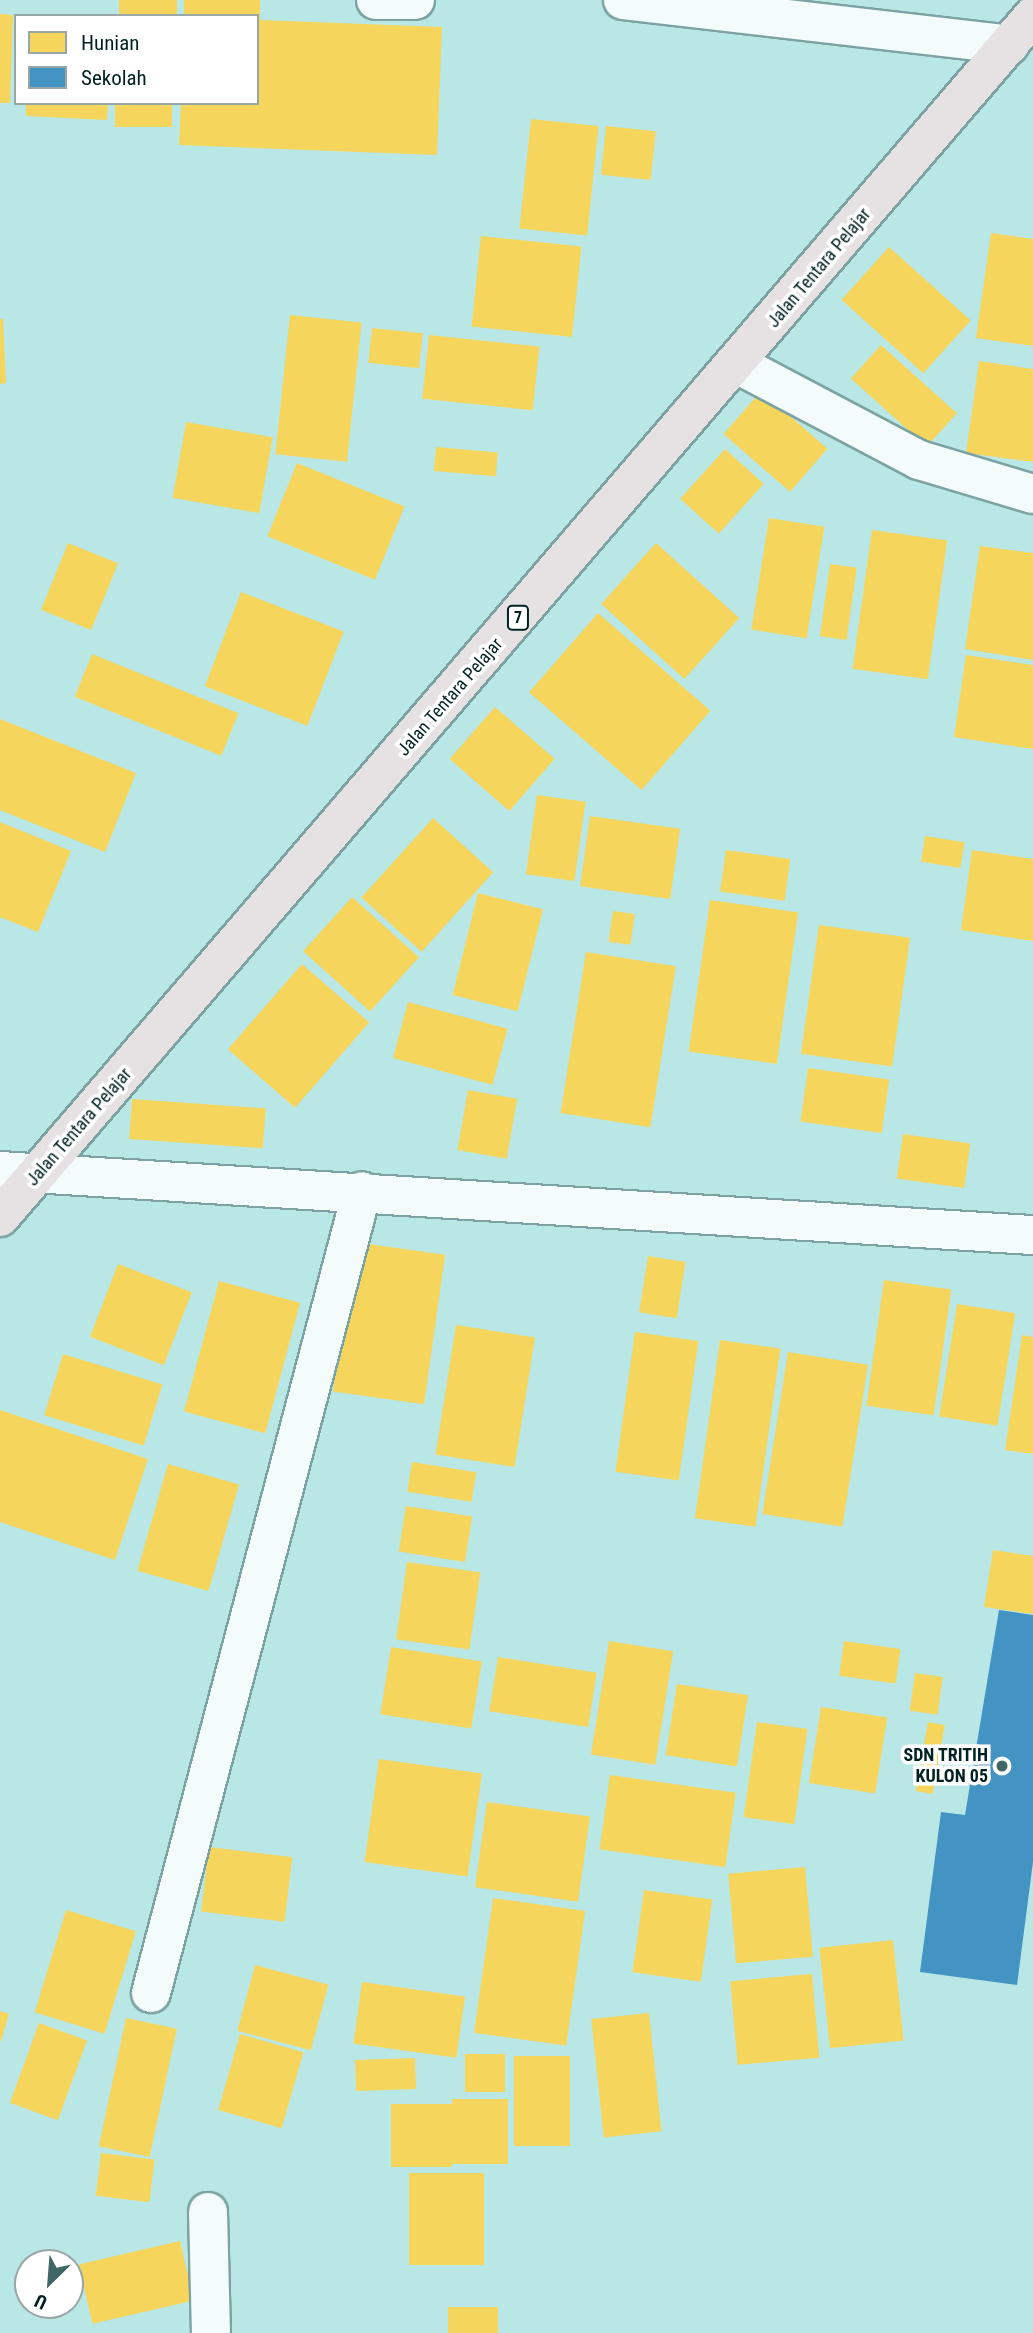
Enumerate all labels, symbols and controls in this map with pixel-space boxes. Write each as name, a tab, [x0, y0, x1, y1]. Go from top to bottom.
legend	[14, 14, 259, 105]
text: Hunian	[81, 31, 139, 55]
text: Sekolah	[81, 66, 147, 90]
street label: Jalan Tentara Pelajar	[763, 204, 875, 332]
road number: 7	[506, 606, 530, 631]
street label: Jalan Tentara Pelajar	[393, 633, 507, 761]
street label: Jalan Tentara Pelajar	[22, 1063, 136, 1191]
place label: SDN TRITIH KULON 05	[903, 1745, 988, 1788]
marker: SDN TRITIH KULON 05	[994, 1758, 1010, 1774]
north arrow	[14, 2249, 84, 2319]
text: U	[31, 2289, 51, 2314]

